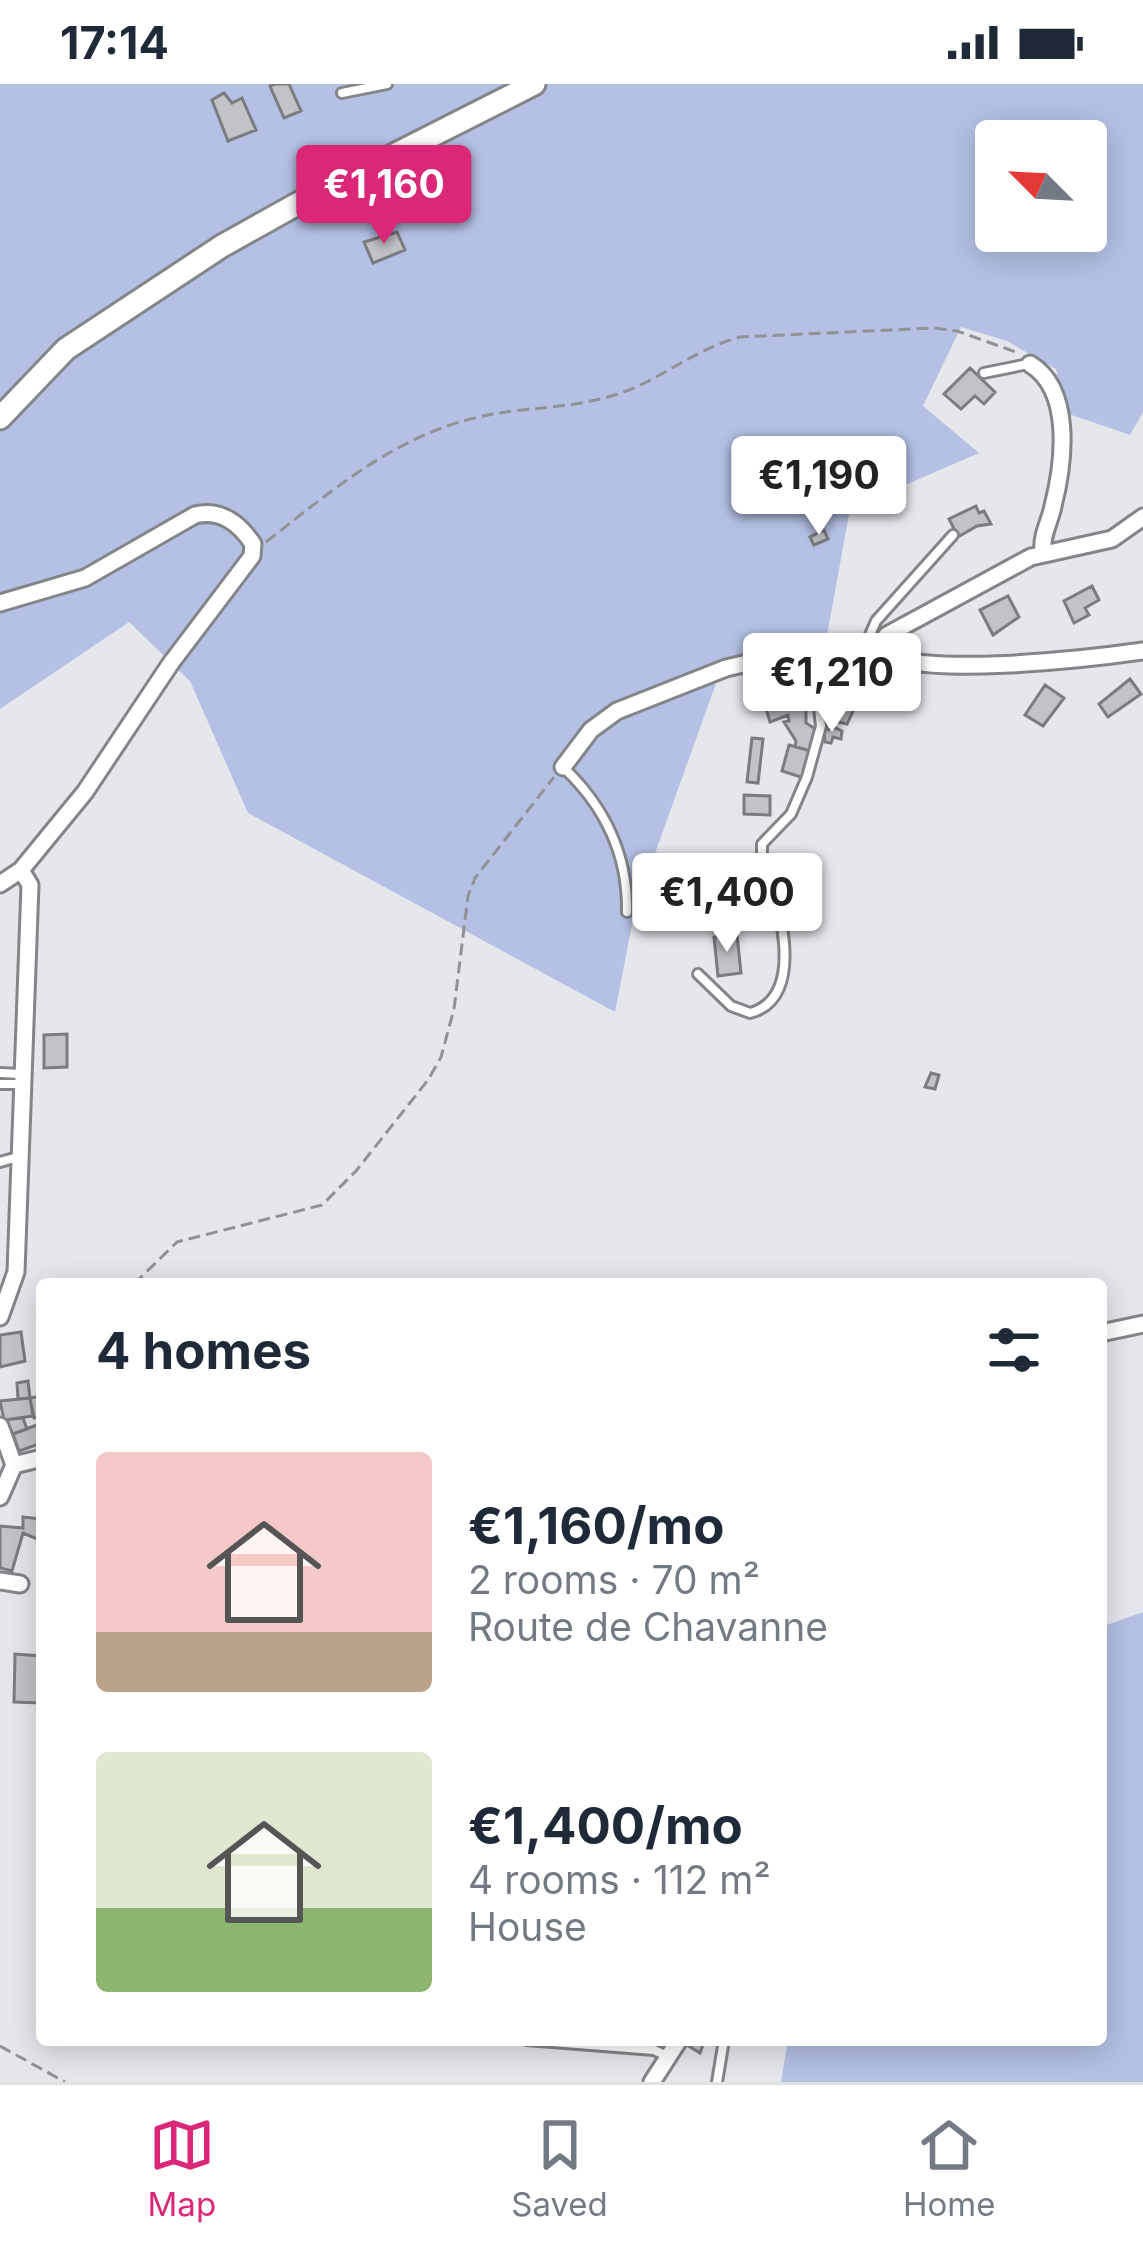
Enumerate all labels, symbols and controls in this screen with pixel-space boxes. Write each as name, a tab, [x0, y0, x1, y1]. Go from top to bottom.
text: 17:14	[60, 15, 169, 70]
north arrow	[975, 120, 1107, 252]
map controls	[975, 120, 1107, 252]
pin: €1,160	[286, 145, 482, 247]
text: €1,160	[323, 160, 445, 207]
pin: €1,190	[721, 436, 917, 538]
text: €1,190	[758, 451, 880, 498]
pin: €1,210	[734, 633, 930, 735]
text: €1,210	[770, 648, 894, 695]
pin: €1,400	[629, 853, 825, 955]
text: €1,400	[659, 868, 795, 915]
icon: filters	[981, 1317, 1047, 1383]
text: 4 homes	[96, 1320, 311, 1381]
text: €1,160/mo	[468, 1495, 724, 1556]
icon: home	[192, 1500, 336, 1644]
text: 2 rooms · 70 m²	[468, 1556, 760, 1603]
text: Route de Chavanne	[468, 1603, 828, 1650]
text: €1,400/mo	[468, 1795, 743, 1856]
icon: home	[192, 1800, 336, 1944]
text: 4 rooms · 112 m²	[468, 1856, 771, 1903]
text: House	[468, 1903, 587, 1950]
tab: Map	[148, 2112, 216, 2224]
tab: Saved	[511, 2112, 608, 2224]
tab: Home	[903, 2112, 995, 2224]

